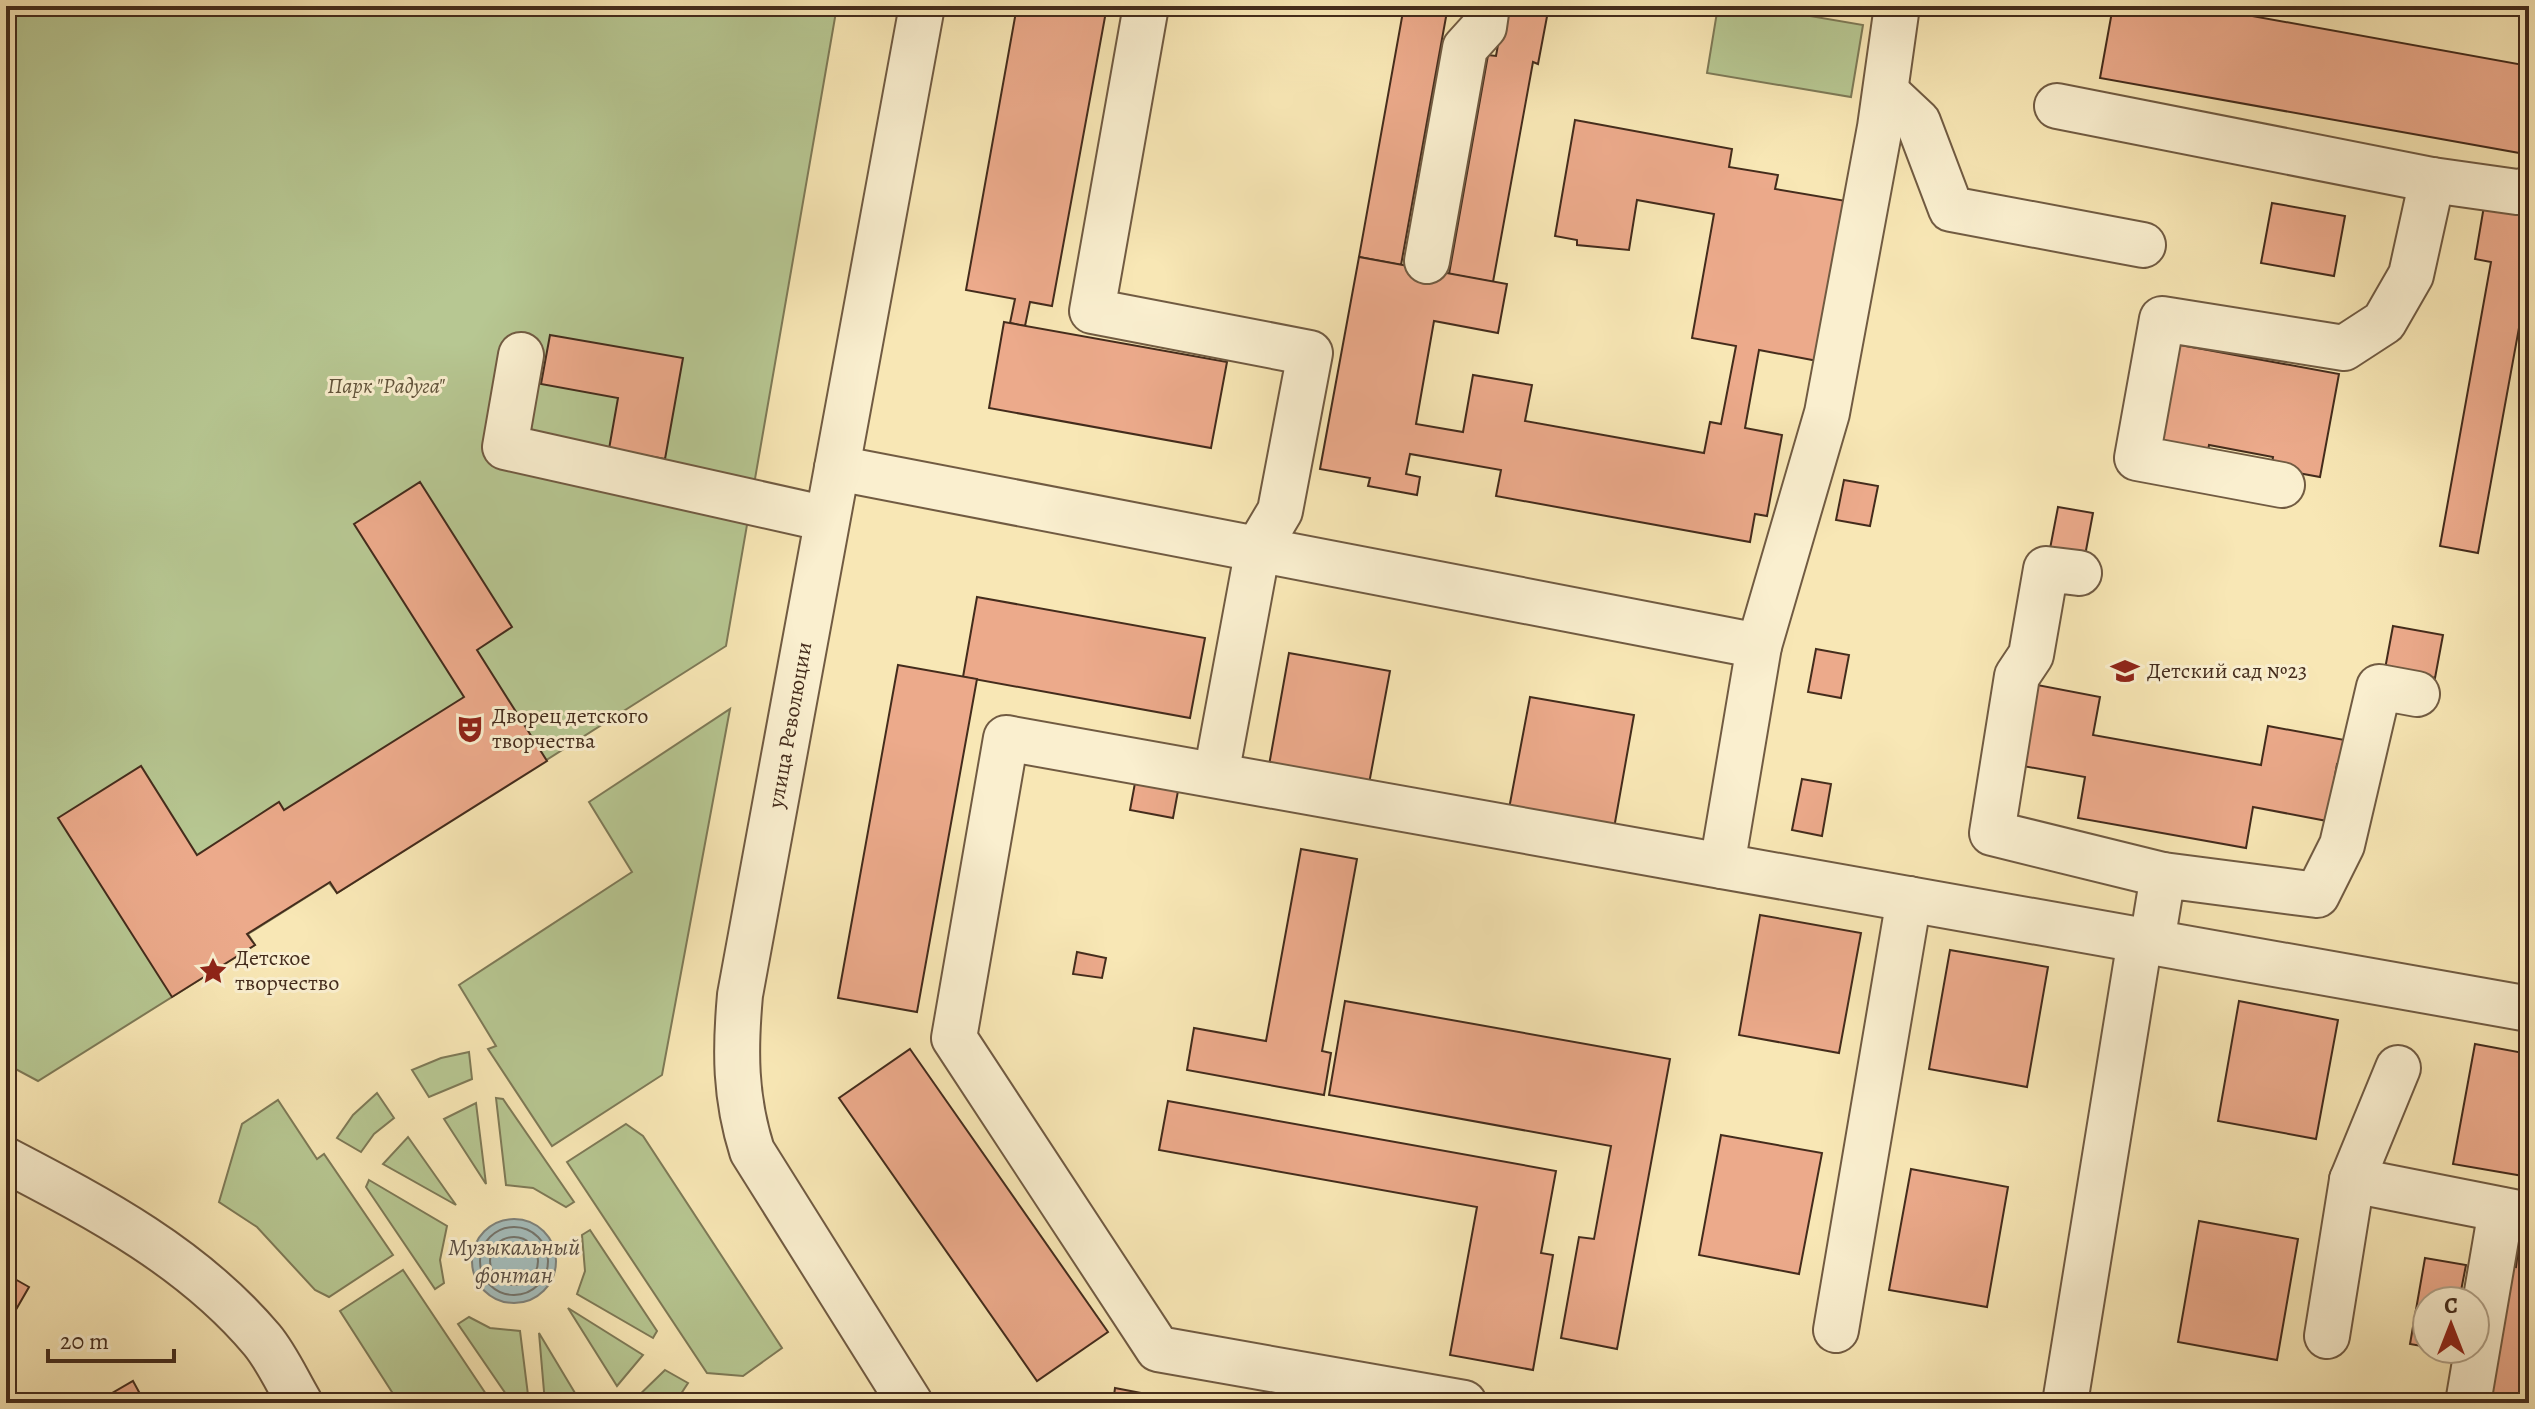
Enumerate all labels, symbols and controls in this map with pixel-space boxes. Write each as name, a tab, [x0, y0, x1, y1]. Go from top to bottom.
park label: Парк "Радуга"	[327, 371, 445, 401]
street label: улица Революции	[760, 639, 819, 811]
school or university icon: Детский сад №23	[2110, 656, 2140, 686]
place label: Детский сад №23	[2147, 656, 2307, 686]
place label: Дворец детского творчества	[492, 701, 648, 756]
theatre icon: Дворец детского творчества	[455, 714, 485, 744]
place label: Детское творчество	[235, 943, 339, 998]
place icon: Детское творчество	[198, 956, 228, 986]
water label: Музыкальный фонтан	[448, 1231, 580, 1291]
north arrow	[2411, 1285, 2491, 1365]
text: С	[2444, 1291, 2458, 1321]
scale bar	[48, 1313, 174, 1363]
text: 20 m	[60, 1325, 109, 1357]

